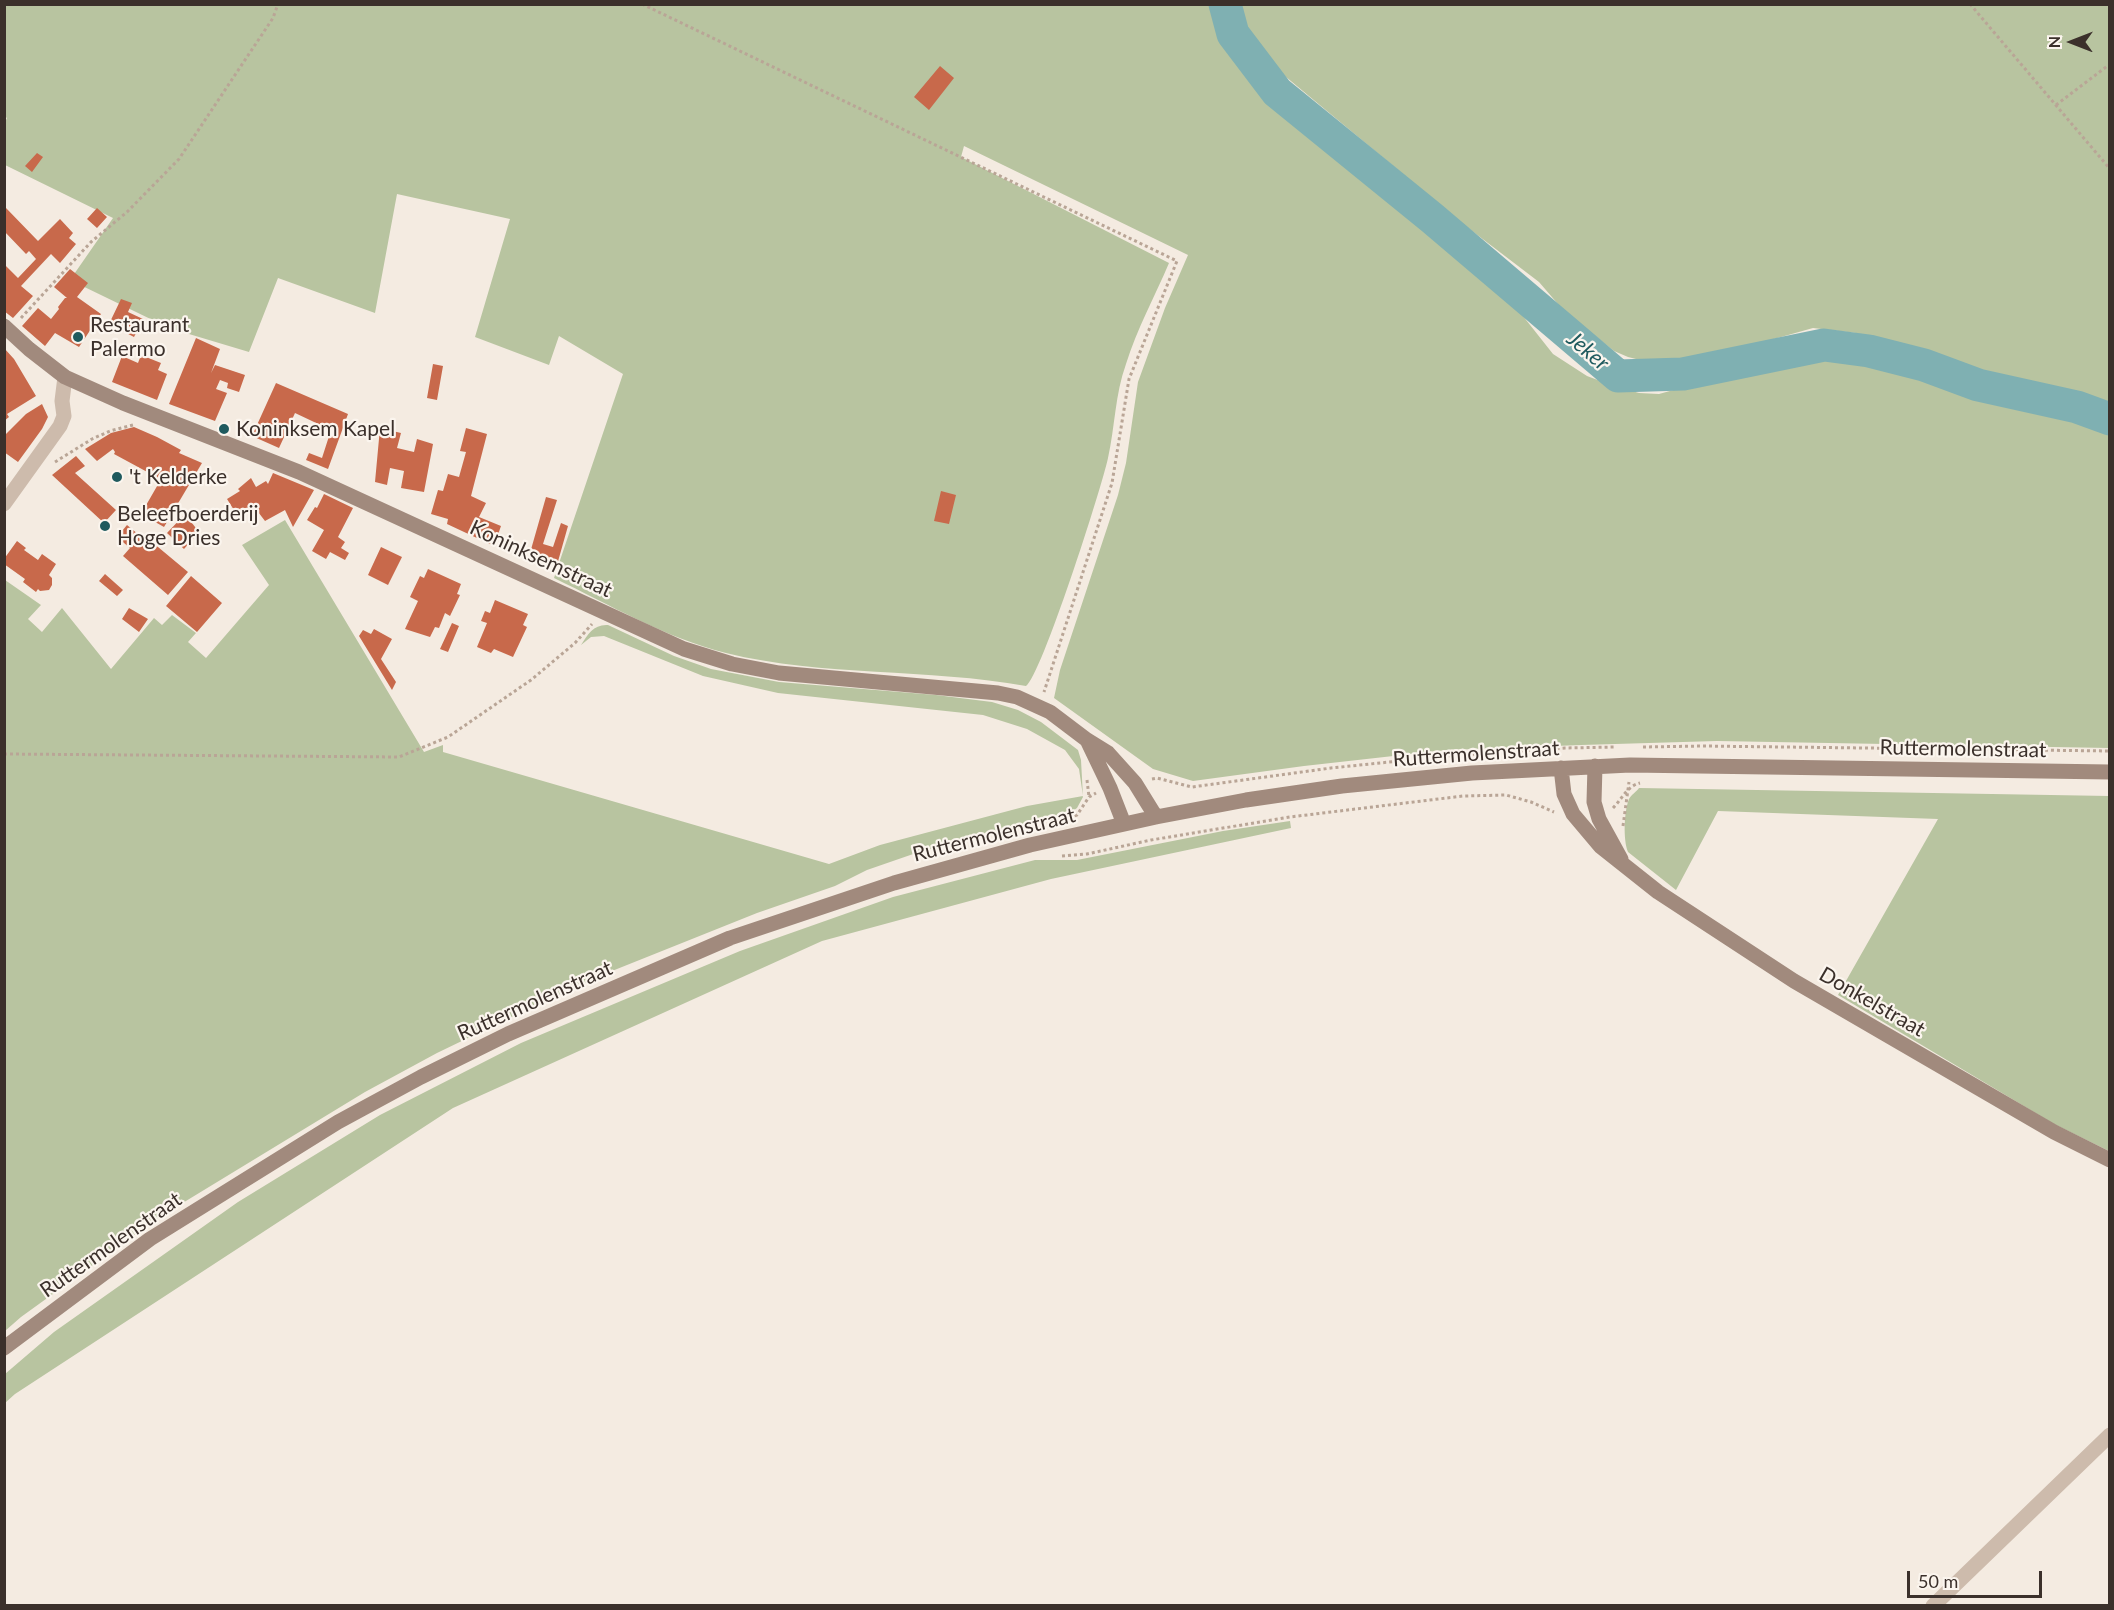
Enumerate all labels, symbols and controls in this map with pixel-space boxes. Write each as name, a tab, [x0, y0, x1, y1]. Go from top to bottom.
north arrow	[2042, 12, 2102, 72]
text: N	[2044, 36, 2063, 48]
place label: Restaurant Palermo	[90, 312, 189, 362]
water label: Jeker	[1562, 326, 1614, 376]
marker: Restaurant Palermo	[71, 330, 85, 344]
place label: Koninksem Kapel	[236, 416, 395, 442]
marker: Koninksem Kapel	[217, 422, 231, 436]
place label: 't Kelderke	[129, 464, 227, 490]
marker: 't Kelderke	[110, 470, 124, 484]
place label: Beleefboerderij Hoge Dries	[117, 501, 259, 551]
street label: Koninksemstraat	[466, 515, 616, 603]
marker: Beleefboerderij Hoge Dries	[98, 519, 112, 533]
street label: Ruttermolenstraat	[1879, 735, 2047, 763]
street label: Ruttermolenstraat	[1392, 736, 1560, 772]
street label: Ruttermolenstraat	[910, 803, 1078, 867]
street label: Ruttermolenstraat	[454, 956, 616, 1046]
street label: Donkelstraat	[1815, 962, 1929, 1042]
street label: Ruttermolenstraat	[35, 1187, 187, 1303]
scale bar	[1910, 1559, 2045, 1597]
text: 50 m	[1918, 1570, 1958, 1592]

